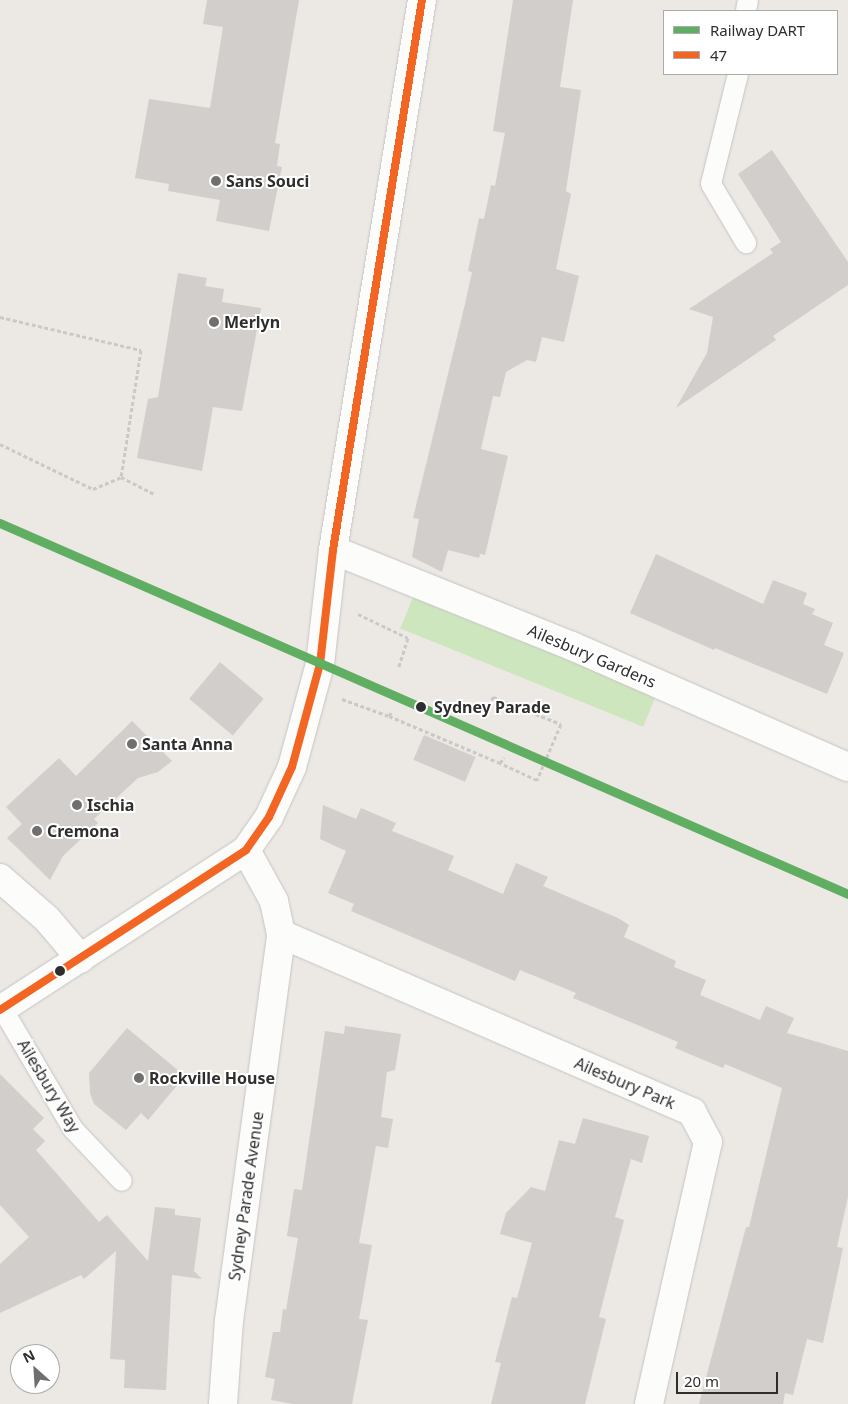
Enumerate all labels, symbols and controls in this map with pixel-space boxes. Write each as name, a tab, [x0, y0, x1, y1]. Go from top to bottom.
legend	[663, 10, 838, 75]
text: Railway DART	[710, 20, 805, 40]
text: 47	[710, 45, 727, 65]
place label: Sans Souci	[226, 171, 309, 191]
marker: Sans Souci	[210, 175, 222, 187]
place label: Merlyn	[224, 312, 280, 332]
marker: Merlyn	[208, 316, 220, 328]
street label: Ailesbury Gardens	[525, 620, 659, 692]
place label: Sydney Parade	[434, 697, 551, 717]
marker: Sydney Parade	[412, 698, 430, 716]
place label: Santa Anna	[142, 734, 233, 754]
marker: Santa Anna	[126, 738, 138, 750]
place label: Ischia	[87, 795, 134, 815]
marker: Ischia	[71, 799, 83, 811]
place label: Cremona	[47, 821, 119, 841]
marker: Cremona	[31, 825, 43, 837]
unlabelled marker	[55, 966, 65, 976]
street label: Ailesbury Way	[14, 1036, 84, 1136]
street label: Ailesbury Park	[572, 1053, 678, 1113]
place label: Rockville House	[149, 1068, 275, 1088]
marker: Rockville House	[133, 1072, 145, 1084]
street label: Sydney Parade Avenue	[225, 1110, 267, 1282]
north arrow	[10, 1344, 60, 1394]
text: N	[19, 1345, 38, 1367]
scale bar	[678, 1362, 780, 1394]
text: 20 m	[684, 1371, 719, 1391]

